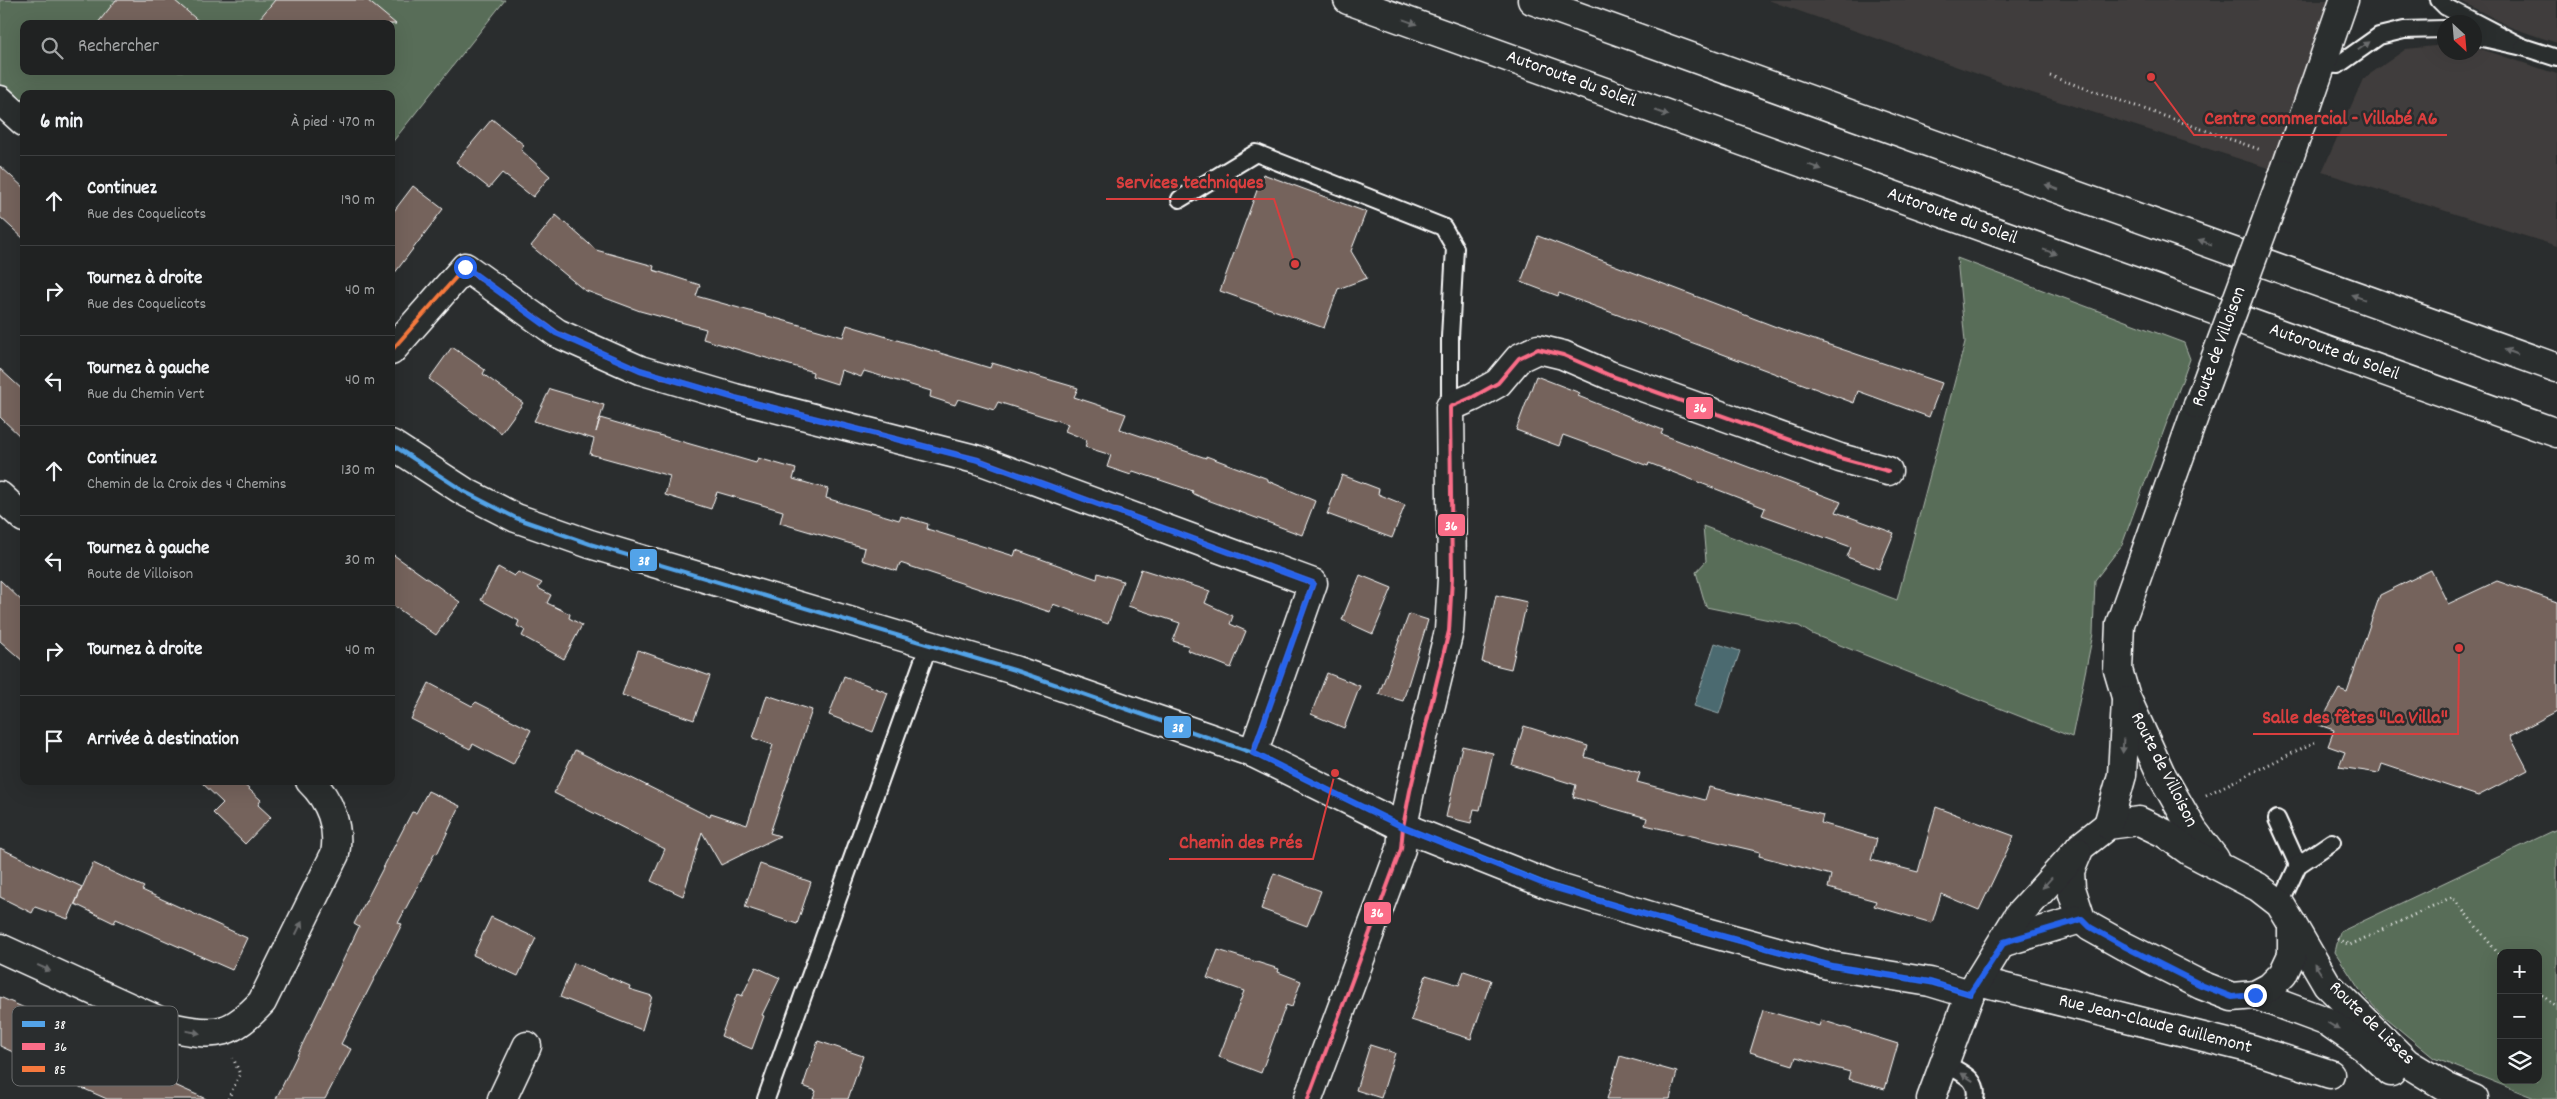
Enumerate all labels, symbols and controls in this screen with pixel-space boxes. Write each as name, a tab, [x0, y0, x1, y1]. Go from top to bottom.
north arrow	[2437, 15, 2482, 60]
one-way arrow	[1403, 18, 1418, 26]
search box	[20, 20, 395, 75]
icon: search	[38, 34, 66, 62]
text: Rechercher	[78, 34, 159, 61]
one-way arrow	[2358, 41, 2371, 51]
street label: Autoroute du Soleil	[1502, 44, 1640, 116]
callout: Centre commercial - Villabé A6	[2194, 100, 2447, 135]
text: Centre commercial - Villabé A6	[2204, 106, 2438, 134]
text: 6 min	[40, 108, 83, 138]
one-way arrow	[1655, 109, 1670, 117]
text: À pied · 470 m	[291, 111, 375, 134]
one-way arrow	[1808, 163, 1823, 171]
callout: Services techniques	[1106, 164, 1274, 199]
text: Services techniques	[1116, 170, 1264, 198]
text: Continuez	[87, 176, 157, 203]
street label: Autoroute du Soleil	[1883, 181, 2021, 253]
one-way arrow	[2045, 183, 2060, 190]
icon: ahead	[40, 187, 68, 215]
text: 190 m	[341, 189, 375, 212]
text: Rue des Coquelicots	[87, 203, 206, 226]
one-way arrow	[2197, 238, 2212, 246]
one-way arrow	[2043, 248, 2058, 256]
route start	[454, 256, 477, 279]
text: Tournez à droite	[87, 266, 202, 293]
icon: right	[40, 277, 68, 305]
text: 40 m	[345, 279, 375, 302]
street label: Route de Villoison	[2186, 283, 2254, 411]
text: Rue des Coquelicots	[87, 293, 206, 316]
one-way arrow	[2350, 293, 2365, 301]
street label: Autoroute du Soleil	[2265, 317, 2403, 389]
one-way arrow	[2503, 348, 2518, 356]
text: Tournez à gauche	[87, 356, 209, 383]
icon: left	[40, 367, 68, 395]
text: 40 m	[345, 369, 375, 392]
text: Rue du Chemin Vert	[87, 383, 204, 406]
line badge: 36	[1685, 396, 1714, 420]
text: 36	[1693, 399, 1707, 419]
text: Continuez	[87, 446, 157, 473]
icon: ahead	[40, 457, 68, 485]
text: 130 m	[341, 459, 375, 482]
text: Chemin de la Croix des 4 Chemins	[87, 473, 287, 496]
line badge: 36	[1437, 513, 1466, 537]
text: 36	[1444, 517, 1458, 537]
text: Tournez à gauche	[87, 536, 209, 563]
icon: left	[40, 547, 68, 575]
line badge: 38	[629, 548, 658, 572]
text: 30 m	[345, 549, 375, 572]
text: 38	[638, 552, 650, 572]
text: Route de Villoison	[87, 563, 193, 586]
icon: right	[40, 637, 68, 665]
text: Tournez à droite	[87, 637, 202, 664]
text: 40 m	[345, 639, 375, 662]
callout: Salle des fêtes "La Villa"	[2253, 699, 2458, 734]
text: Salle des fêtes "La Villa"	[2262, 705, 2448, 733]
street label: Route de Villoison	[2122, 708, 2204, 832]
line badge: 38	[1163, 715, 1192, 739]
text: 38	[1172, 719, 1184, 739]
icon: arrive	[40, 727, 68, 755]
text: Arrivée à destination	[87, 727, 239, 754]
one-way arrow	[2119, 738, 2127, 754]
callout: Chemin des Prés	[1169, 824, 1313, 859]
text: Chemin des Prés	[1179, 830, 1303, 858]
one-way arrow	[2041, 876, 2053, 888]
line badge: 36	[1363, 901, 1392, 925]
text: 36	[1370, 904, 1384, 924]
one-way arrow	[295, 920, 303, 935]
map controls	[2497, 949, 2542, 1084]
button: +	[2497, 949, 2542, 994]
one-way arrow	[2313, 963, 2323, 976]
one-way arrow	[37, 965, 51, 973]
street label: Route de Lisses	[2322, 976, 2420, 1072]
route end	[2244, 984, 2267, 1007]
street label: Rue Jean-Claude Guillemont	[2056, 988, 2254, 1062]
button: −	[2497, 994, 2542, 1039]
legend	[12, 1006, 178, 1086]
text: 38	[54, 1016, 66, 1036]
one-way arrow	[2326, 1021, 2339, 1031]
one-way arrow	[186, 1028, 202, 1036]
text: 36	[54, 1038, 67, 1058]
button: layers	[2497, 1039, 2542, 1084]
text: 85	[54, 1061, 66, 1081]
one-way arrow	[1960, 1072, 1974, 1082]

